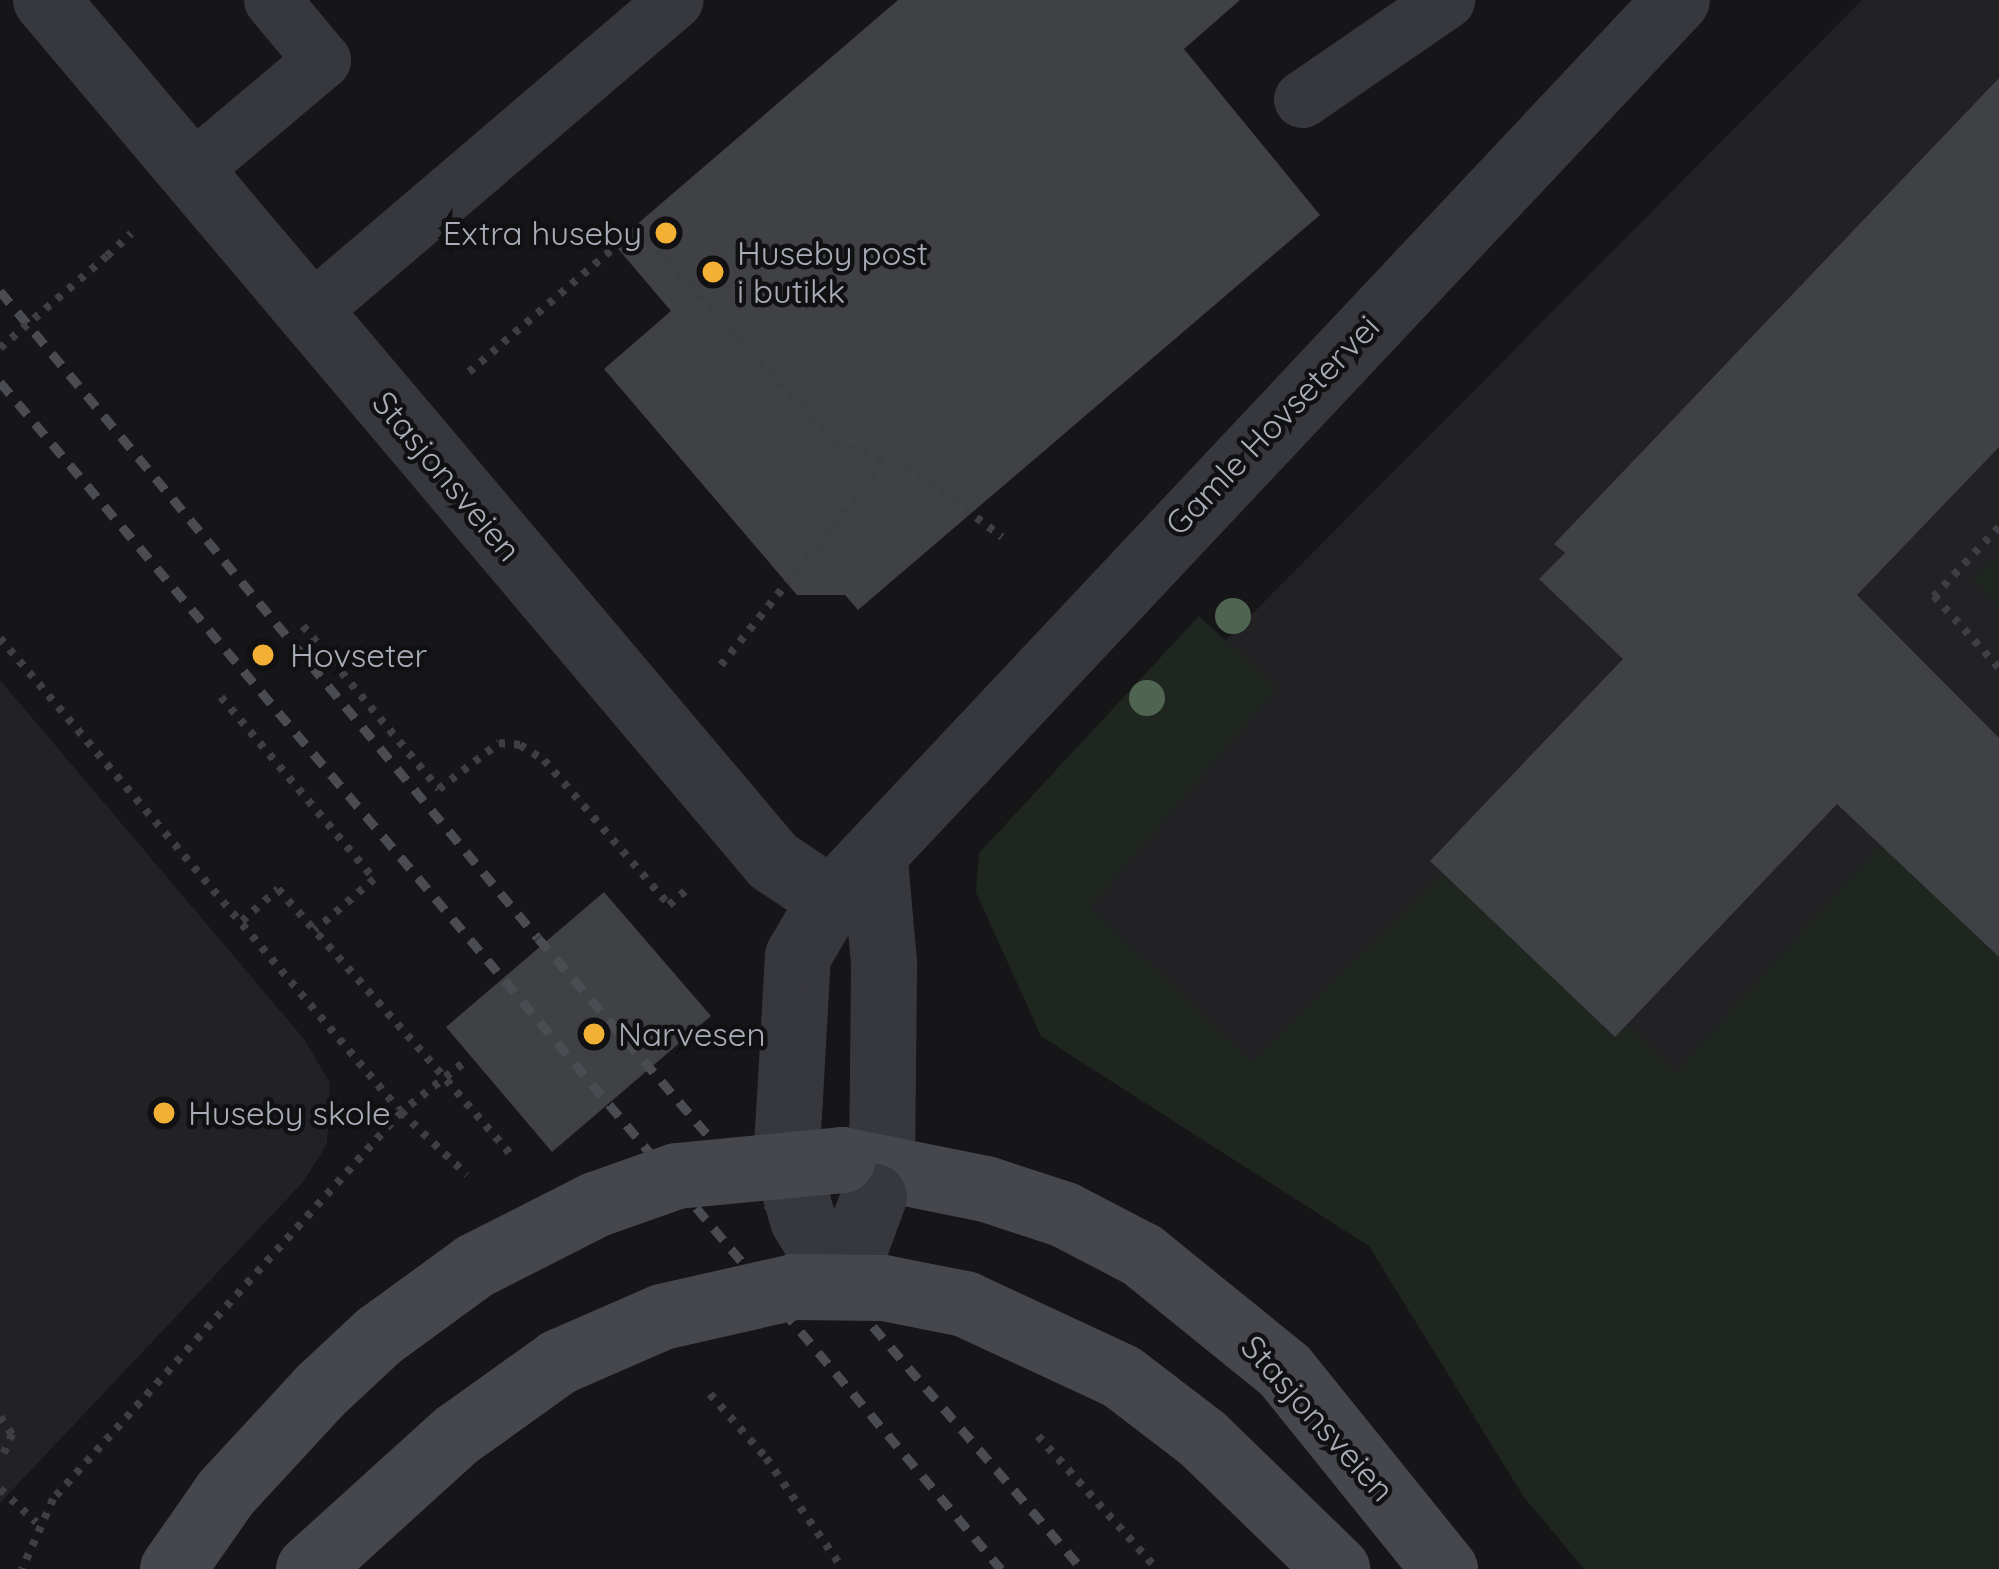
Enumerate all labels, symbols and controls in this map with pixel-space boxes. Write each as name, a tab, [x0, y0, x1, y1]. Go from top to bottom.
place label: Extra huseby	[443, 213, 642, 253]
marker: Extra huseby	[653, 220, 679, 246]
place label: Huseby post i butikk	[737, 233, 928, 311]
marker: Huseby post i butikk	[700, 259, 726, 285]
street label: Gamle Hovsetervei	[1157, 307, 1387, 543]
street label: Stasjonsveien	[365, 383, 529, 569]
place label: Hovseter	[290, 635, 427, 675]
marker: Hovseter	[247, 639, 279, 671]
place label: Narvesen	[618, 1014, 766, 1054]
marker: Narvesen	[581, 1021, 607, 1047]
place label: Huseby skole	[188, 1093, 391, 1133]
marker: Huseby skole	[151, 1100, 177, 1126]
street label: Stasjonsveien	[1233, 1327, 1403, 1509]

